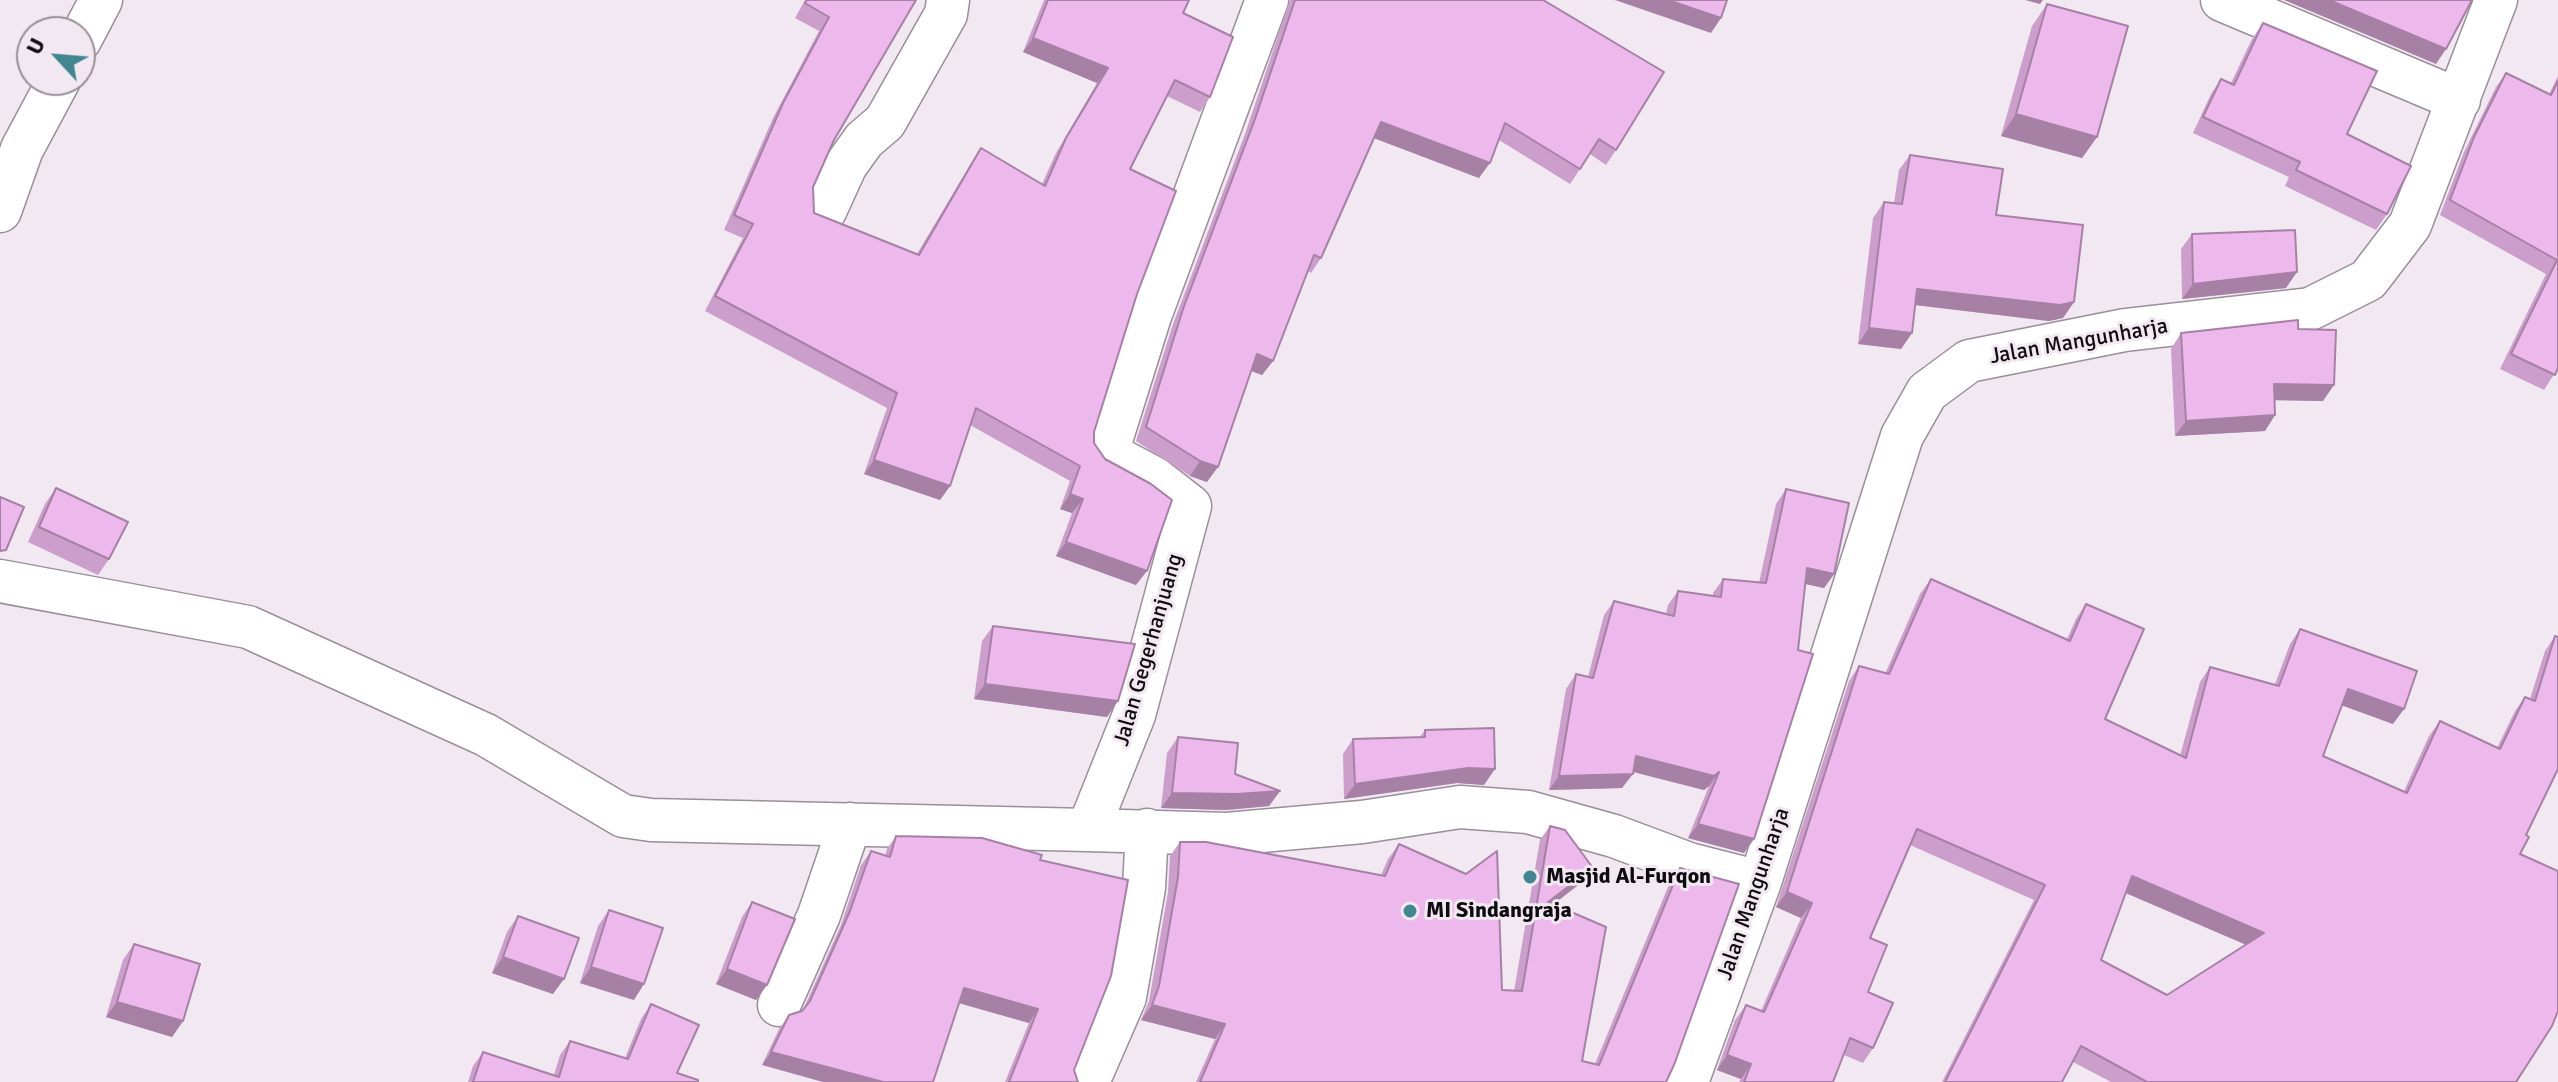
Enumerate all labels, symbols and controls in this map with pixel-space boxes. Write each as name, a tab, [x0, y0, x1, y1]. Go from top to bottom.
north arrow	[16, 16, 96, 96]
text: U	[20, 34, 51, 59]
street label: Jalan Mangunharja	[1988, 313, 2170, 371]
street label: Jalan Gegerhanjuang	[1109, 551, 1189, 749]
street label: Jalan Mangunharja	[1712, 804, 1796, 984]
place label: Masjid Al-Furqon	[1546, 864, 1711, 890]
marker: Masjid Al-Furqon	[1521, 868, 1539, 886]
place label: MI Sindangraja	[1426, 898, 1572, 924]
marker: MI Sindangraja	[1401, 902, 1419, 920]

